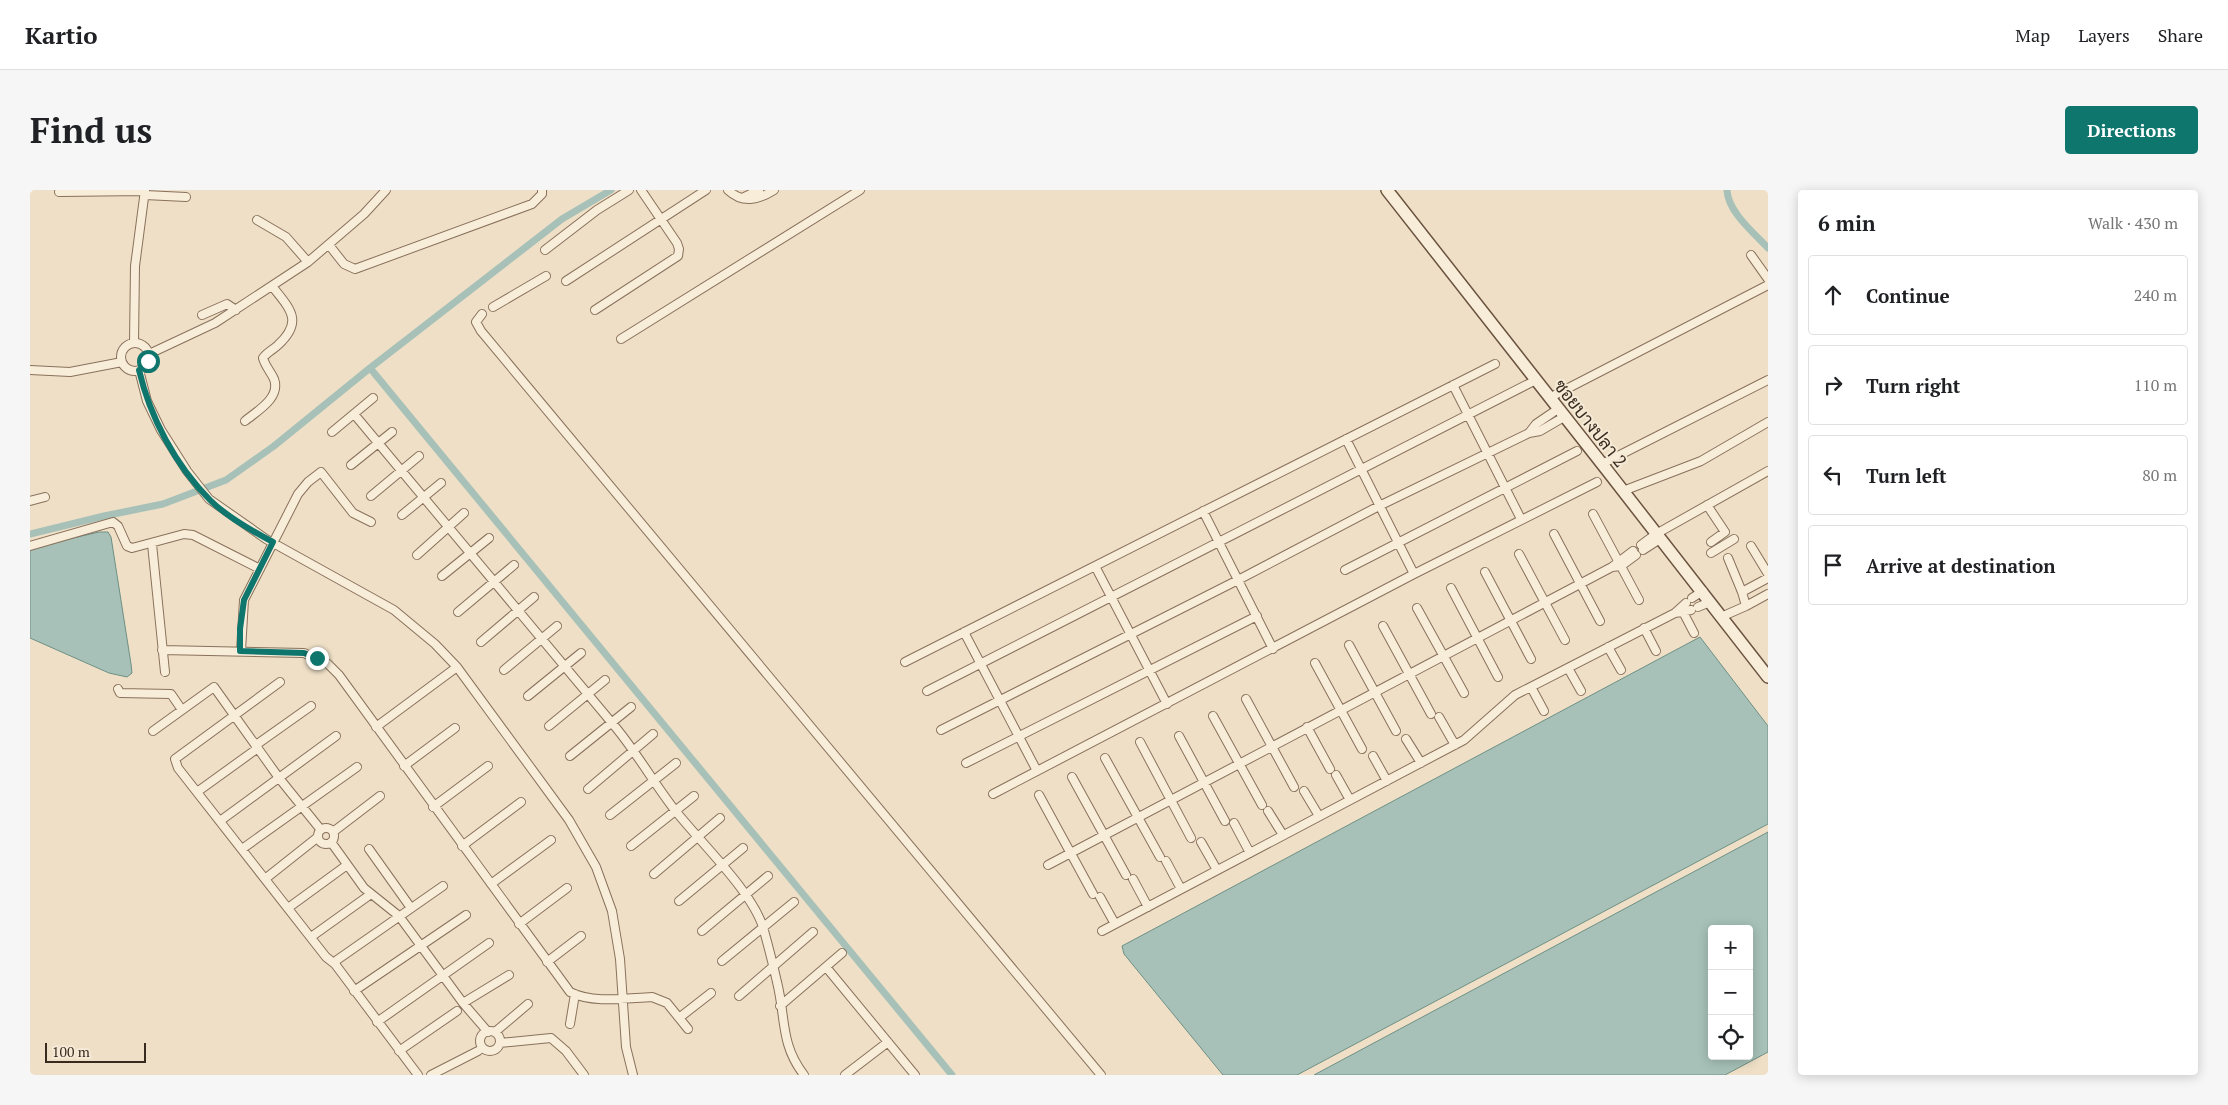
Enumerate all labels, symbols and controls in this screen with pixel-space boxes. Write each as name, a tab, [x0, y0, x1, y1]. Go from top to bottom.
text: Kartio	[25, 19, 98, 51]
text: Map	[2015, 23, 2050, 47]
text: Layers	[2078, 23, 2130, 47]
text: Share	[2158, 23, 2203, 47]
button: Directions	[2065, 106, 2198, 154]
text: Find us	[30, 107, 152, 153]
text: 6 min	[1818, 209, 1875, 237]
text: Walk · 430 m	[2088, 212, 2178, 234]
icon: ahead	[1819, 281, 1847, 309]
text: Continue	[1866, 283, 1950, 308]
text: 240 m	[2134, 284, 2177, 306]
route start	[137, 350, 160, 373]
icon: right	[1819, 371, 1847, 399]
text: Turn right	[1866, 373, 1960, 398]
street label: ซอยบางปลา 2	[1549, 374, 1633, 472]
text: 110 m	[2134, 374, 2177, 396]
icon: left	[1819, 461, 1847, 489]
text: Turn left	[1866, 463, 1947, 488]
text: 80 m	[2142, 464, 2177, 486]
icon: arrive	[1819, 551, 1847, 579]
text: Arrive at destination	[1866, 553, 2055, 578]
route end	[306, 647, 329, 670]
map controls	[1708, 925, 1753, 1060]
button: +	[1708, 925, 1753, 970]
button: −	[1708, 970, 1753, 1015]
button: locate	[1708, 1015, 1753, 1060]
scale bar	[45, 1040, 146, 1063]
text: 100 m	[52, 1042, 90, 1061]

